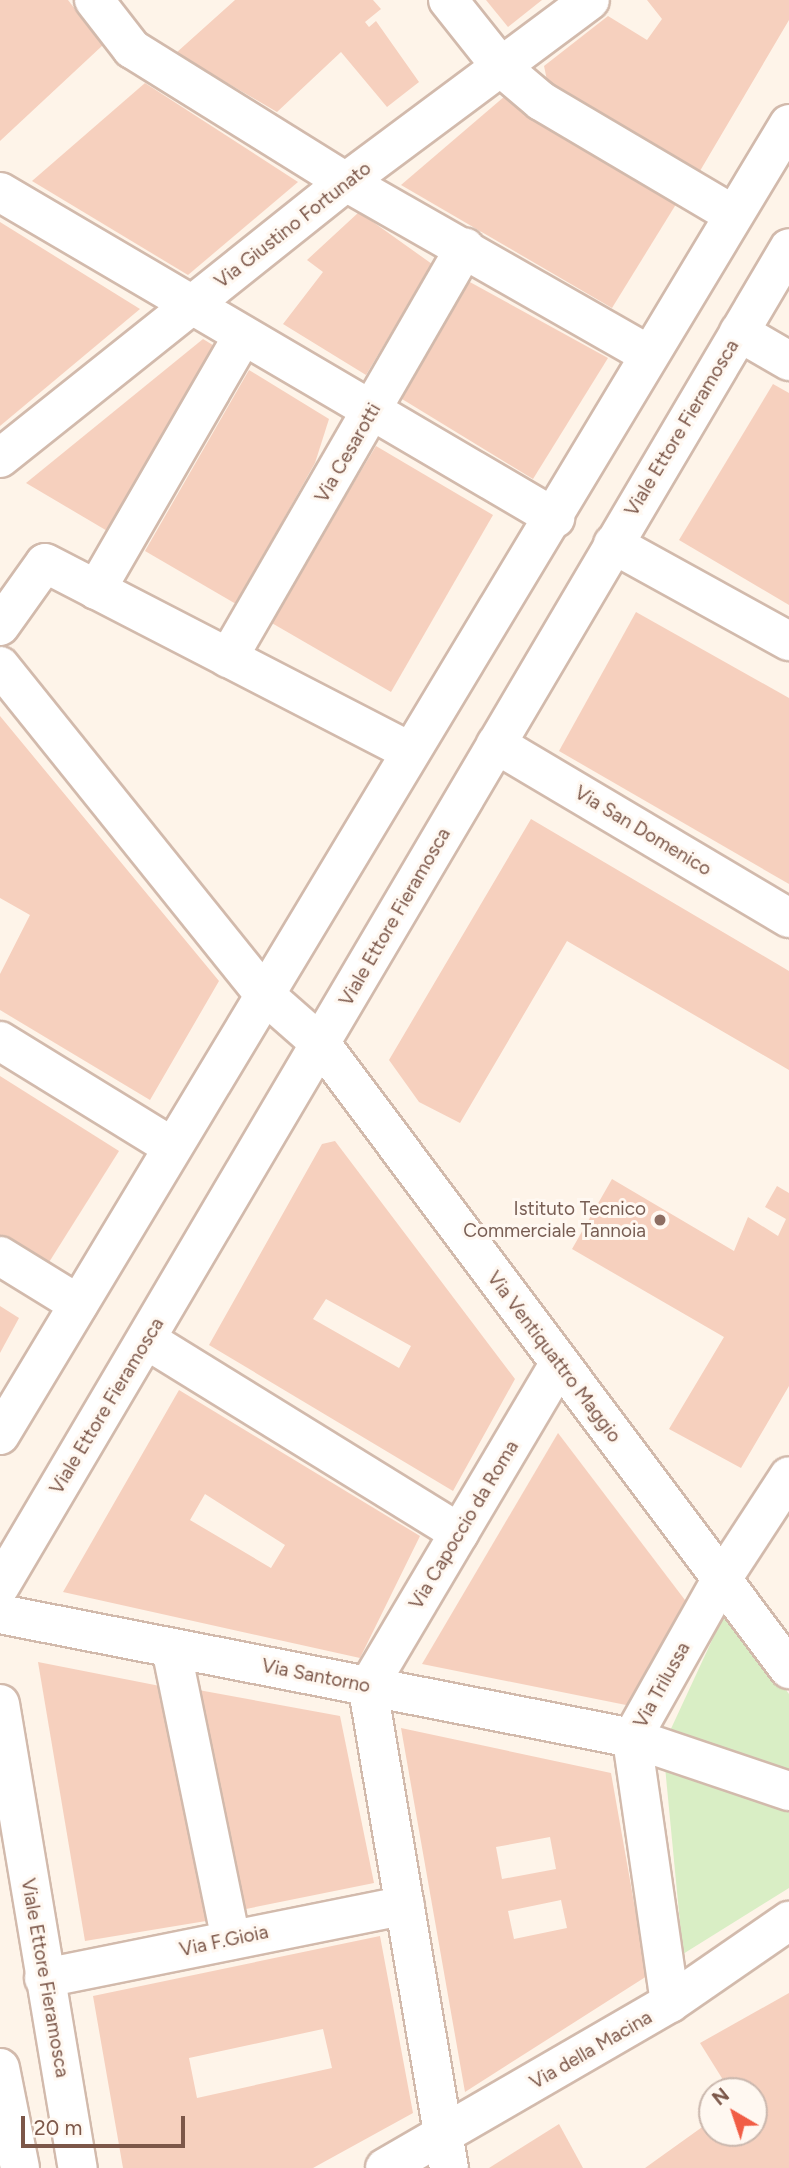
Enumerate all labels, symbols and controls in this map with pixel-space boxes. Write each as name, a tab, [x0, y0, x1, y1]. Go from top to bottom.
street label: Via Giustino Fortunato	[210, 157, 376, 293]
street label: Viale Ettore Fieramosca	[620, 336, 744, 520]
street label: Via Cesarotti	[310, 399, 386, 507]
street label: Via San Domenico	[570, 781, 716, 881]
street label: Viale Ettore Fieramosca	[335, 824, 455, 1010]
place label: Istituto Tecnico Commerciale Tannoia	[463, 1198, 646, 1242]
marker: Istituto Tecnico Commerciale Tannoia	[652, 1212, 668, 1228]
street label: Via Ventiquattro Maggio	[482, 1267, 626, 1447]
street label: Viale Ettore Fieramosca	[45, 1314, 169, 1498]
street label: Via Capoccio da Roma	[405, 1437, 523, 1613]
street label: Via Trilussa	[629, 1638, 695, 1732]
street label: Via Santorno	[260, 1654, 372, 1698]
street label: Viale Ettore Fieramosca	[16, 1877, 74, 2079]
street label: Via F.Gioia	[178, 1920, 270, 1962]
street label: Via della Macina	[526, 2006, 656, 2094]
north arrow	[698, 2077, 768, 2147]
text: N	[708, 2083, 734, 2110]
scale bar	[24, 2102, 189, 2146]
text: 20 m	[34, 2115, 82, 2140]

